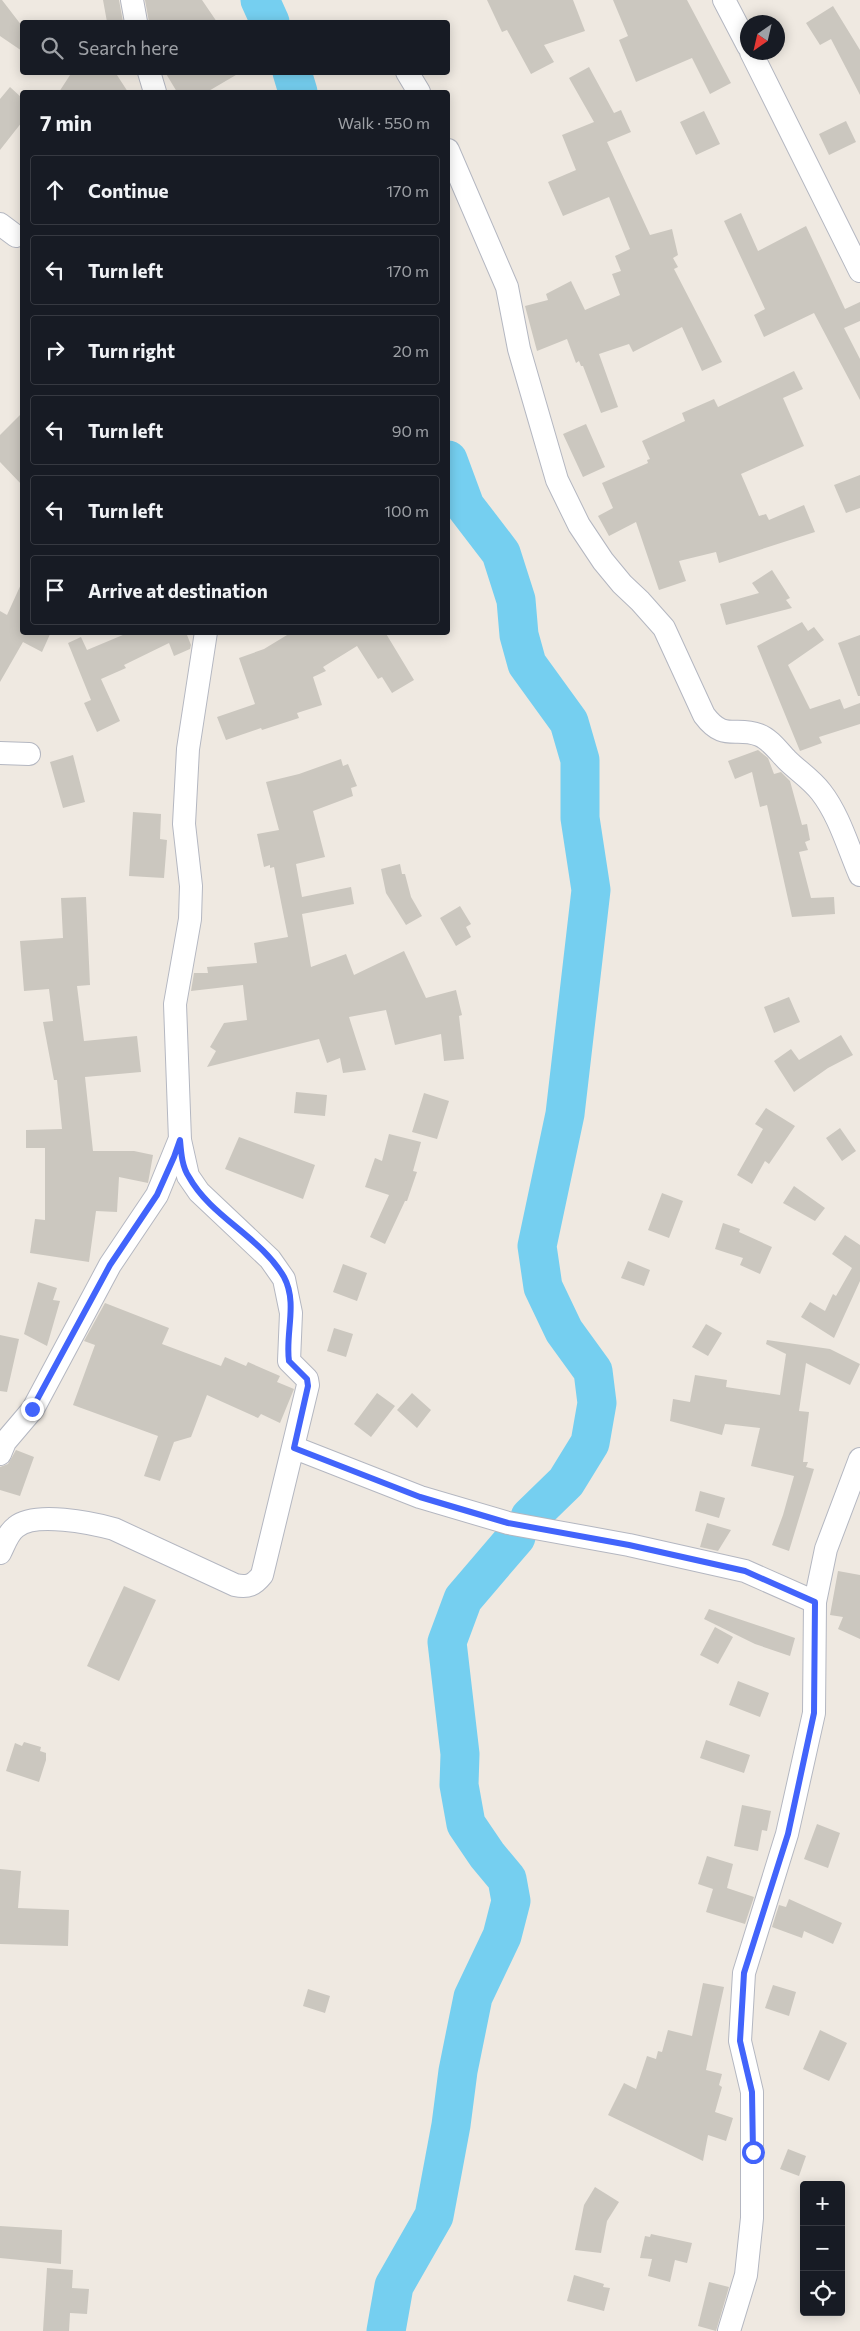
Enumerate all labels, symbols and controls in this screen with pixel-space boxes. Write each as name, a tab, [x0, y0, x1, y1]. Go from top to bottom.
north arrow	[740, 15, 785, 60]
search box	[20, 20, 450, 75]
icon: search	[38, 34, 66, 62]
text: Search here	[78, 36, 178, 59]
text: 7 min	[40, 110, 92, 135]
text: Walk · 550 m	[338, 113, 430, 132]
icon: ahead	[41, 176, 69, 204]
text: Continue	[88, 179, 168, 202]
text: 170 m	[386, 181, 429, 200]
icon: left	[41, 256, 69, 284]
text: Turn left	[88, 259, 163, 282]
text: 170 m	[386, 261, 429, 280]
icon: right	[41, 336, 69, 364]
text: Turn right	[88, 339, 175, 362]
text: 20 m	[393, 341, 429, 360]
icon: left	[41, 416, 69, 444]
text: Turn left	[88, 419, 163, 442]
text: 90 m	[392, 421, 429, 440]
icon: left	[41, 496, 69, 524]
text: Turn left	[88, 499, 163, 522]
text: 100 m	[384, 501, 429, 520]
icon: arrive	[41, 576, 69, 604]
text: Arrive at destination	[88, 579, 268, 602]
route end	[21, 1398, 44, 1421]
route start	[742, 2141, 765, 2164]
map controls	[800, 2181, 845, 2316]
button: +	[800, 2181, 845, 2226]
button: −	[800, 2226, 845, 2271]
button: locate	[800, 2271, 845, 2316]

